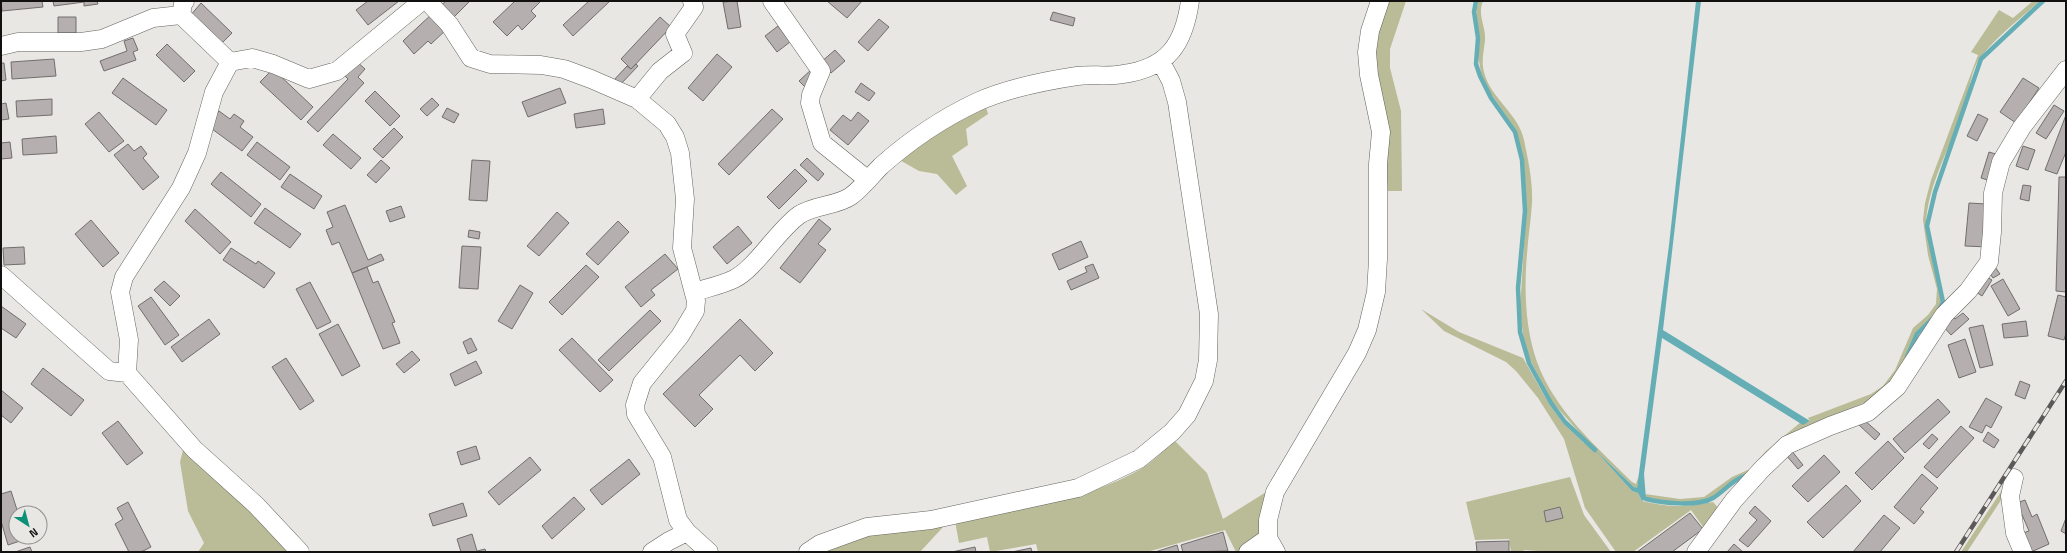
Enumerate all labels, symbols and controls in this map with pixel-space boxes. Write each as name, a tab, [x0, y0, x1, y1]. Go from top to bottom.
north arrow	[8, 505, 48, 545]
text: N	[26, 524, 42, 542]

